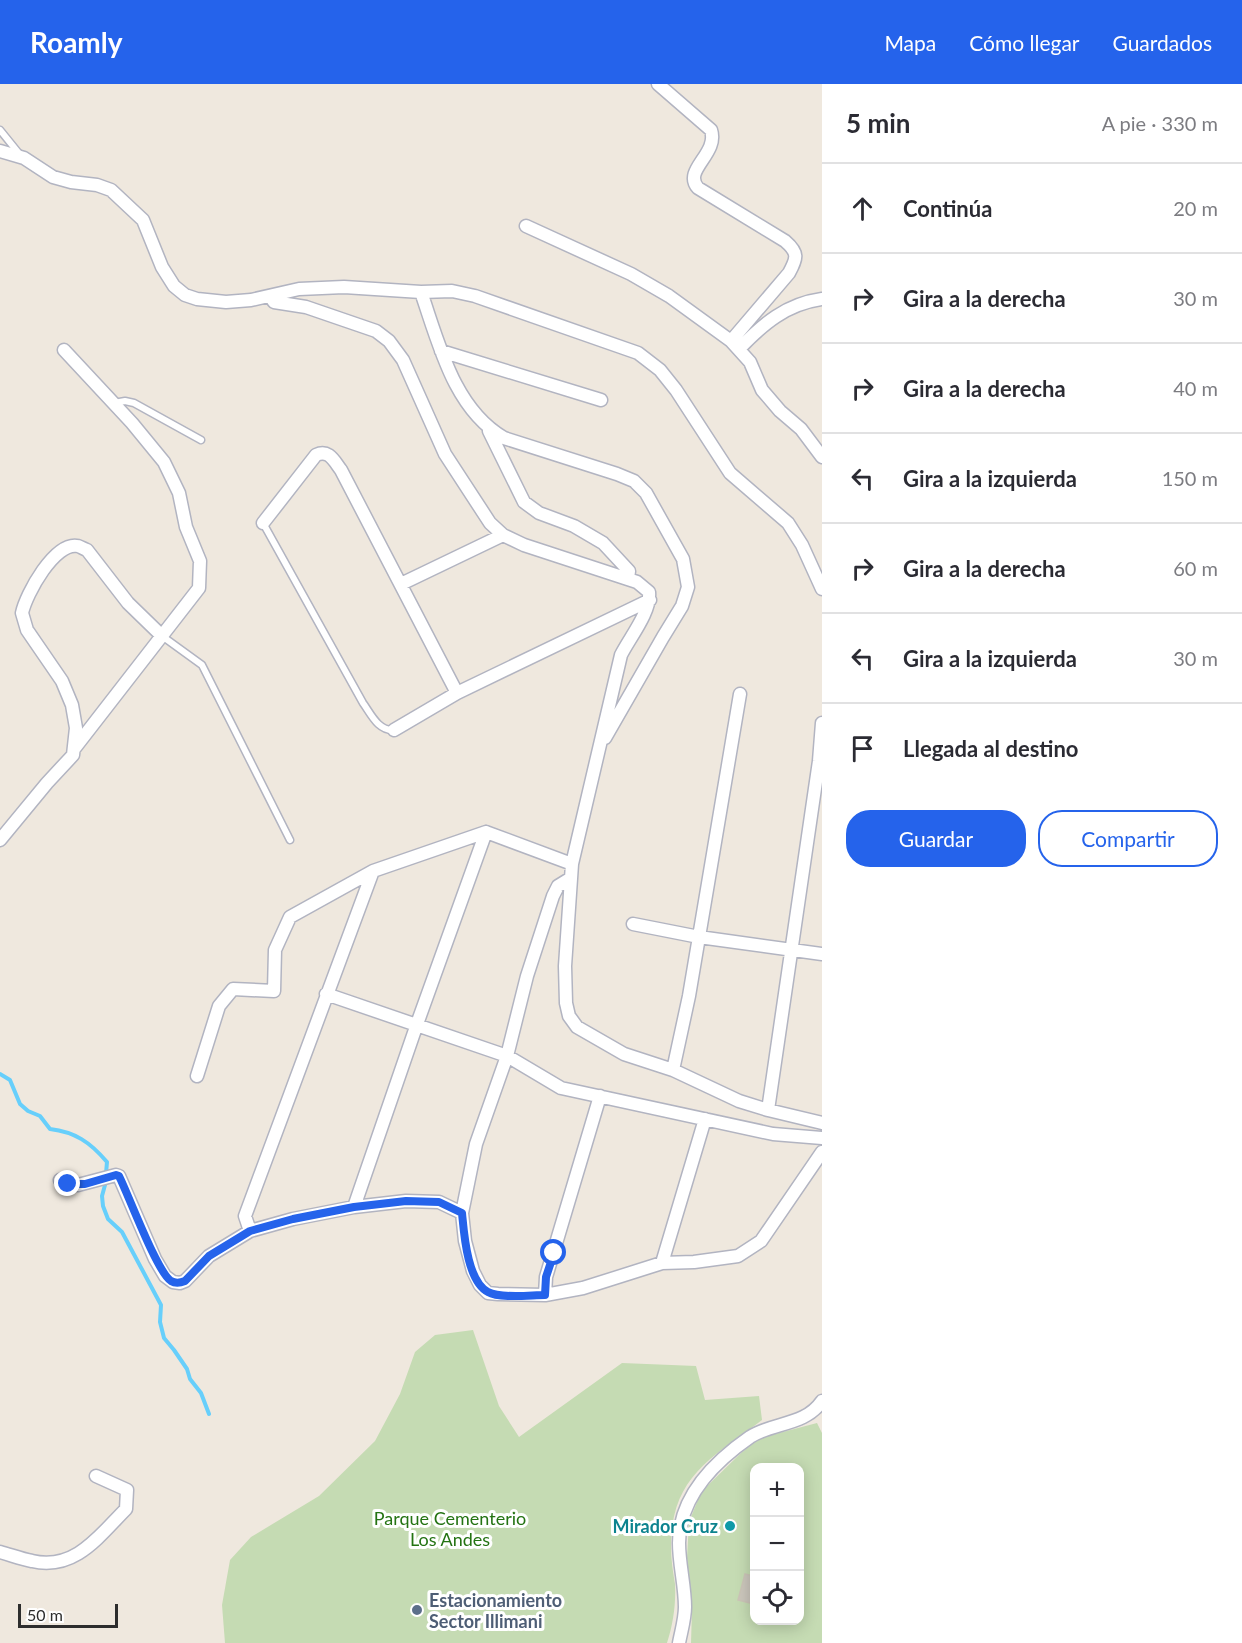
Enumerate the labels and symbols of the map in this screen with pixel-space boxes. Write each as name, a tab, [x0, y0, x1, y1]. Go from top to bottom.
route end	[54, 1170, 80, 1196]
route start	[540, 1239, 566, 1265]
park label: Parque Cementerio Los Andes	[374, 1507, 526, 1550]
place label: Mirador Cruz	[613, 1515, 718, 1537]
marker: Mirador Cruz	[723, 1519, 737, 1533]
place label: Estacionamiento Sector Illimani	[429, 1589, 562, 1632]
scale bar	[18, 1601, 118, 1628]
marker: Estacionamiento Sector Illimani	[410, 1603, 424, 1617]

